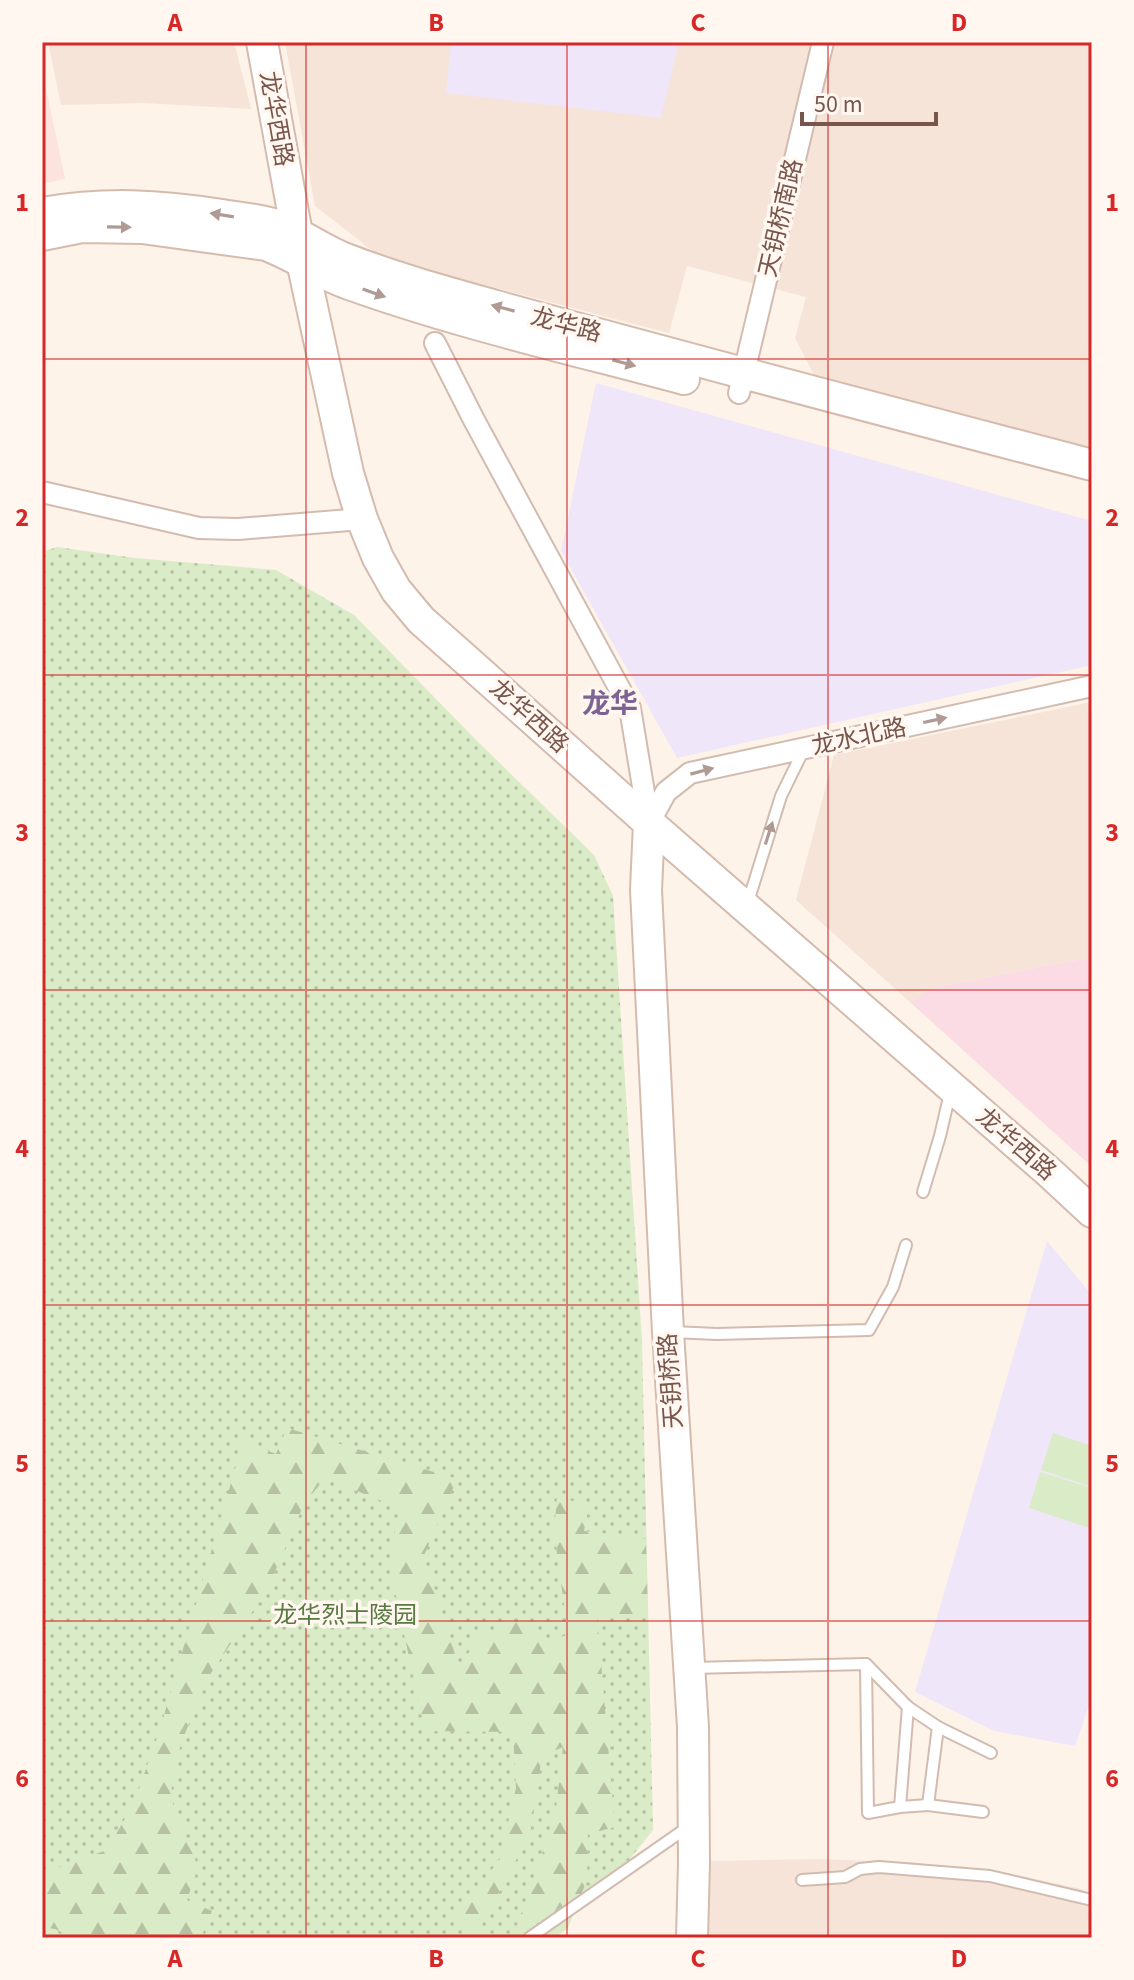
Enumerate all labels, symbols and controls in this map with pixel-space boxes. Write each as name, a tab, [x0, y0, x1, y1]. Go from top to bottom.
text: A	[167, 4, 184, 41]
text: B	[428, 4, 444, 41]
text: C	[690, 4, 706, 41]
text: D	[951, 4, 967, 41]
street label: 龙华西路	[250, 69, 302, 169]
scale bar	[802, 76, 936, 126]
text: 50 m	[814, 87, 863, 122]
street label: 天钥桥南路	[750, 156, 812, 280]
text: 1	[15, 184, 29, 221]
text: 1	[1105, 184, 1119, 221]
one-way arrow	[210, 208, 235, 221]
one-way arrow	[107, 221, 132, 234]
one-way arrow	[362, 287, 386, 299]
street label: 龙华路	[527, 299, 605, 351]
one-way arrow	[490, 301, 514, 314]
one-way arrow	[612, 357, 636, 370]
text: 2	[15, 499, 29, 536]
text: 2	[1105, 499, 1119, 536]
street label: 龙华西路	[482, 671, 576, 761]
district label: 龙华	[582, 684, 638, 724]
street label: 龙水北路	[808, 710, 910, 764]
one-way arrow	[922, 713, 947, 726]
one-way arrow	[689, 764, 714, 776]
text: 3	[15, 814, 29, 851]
text: 3	[1105, 814, 1119, 851]
one-way arrow	[763, 821, 776, 845]
street label: 龙华西路	[968, 1099, 1064, 1189]
text: 4	[15, 1130, 29, 1167]
text: 4	[1105, 1130, 1119, 1167]
street label: 天钥桥路	[650, 1332, 692, 1430]
text: 5	[15, 1445, 29, 1482]
text: 5	[1105, 1445, 1119, 1482]
park label: 龙华烈士陵园	[273, 1598, 417, 1633]
text: 6	[15, 1760, 29, 1797]
text: 6	[1105, 1760, 1119, 1797]
text: A	[167, 1940, 184, 1977]
text: B	[428, 1940, 444, 1977]
text: C	[690, 1940, 706, 1977]
text: D	[951, 1940, 967, 1977]

